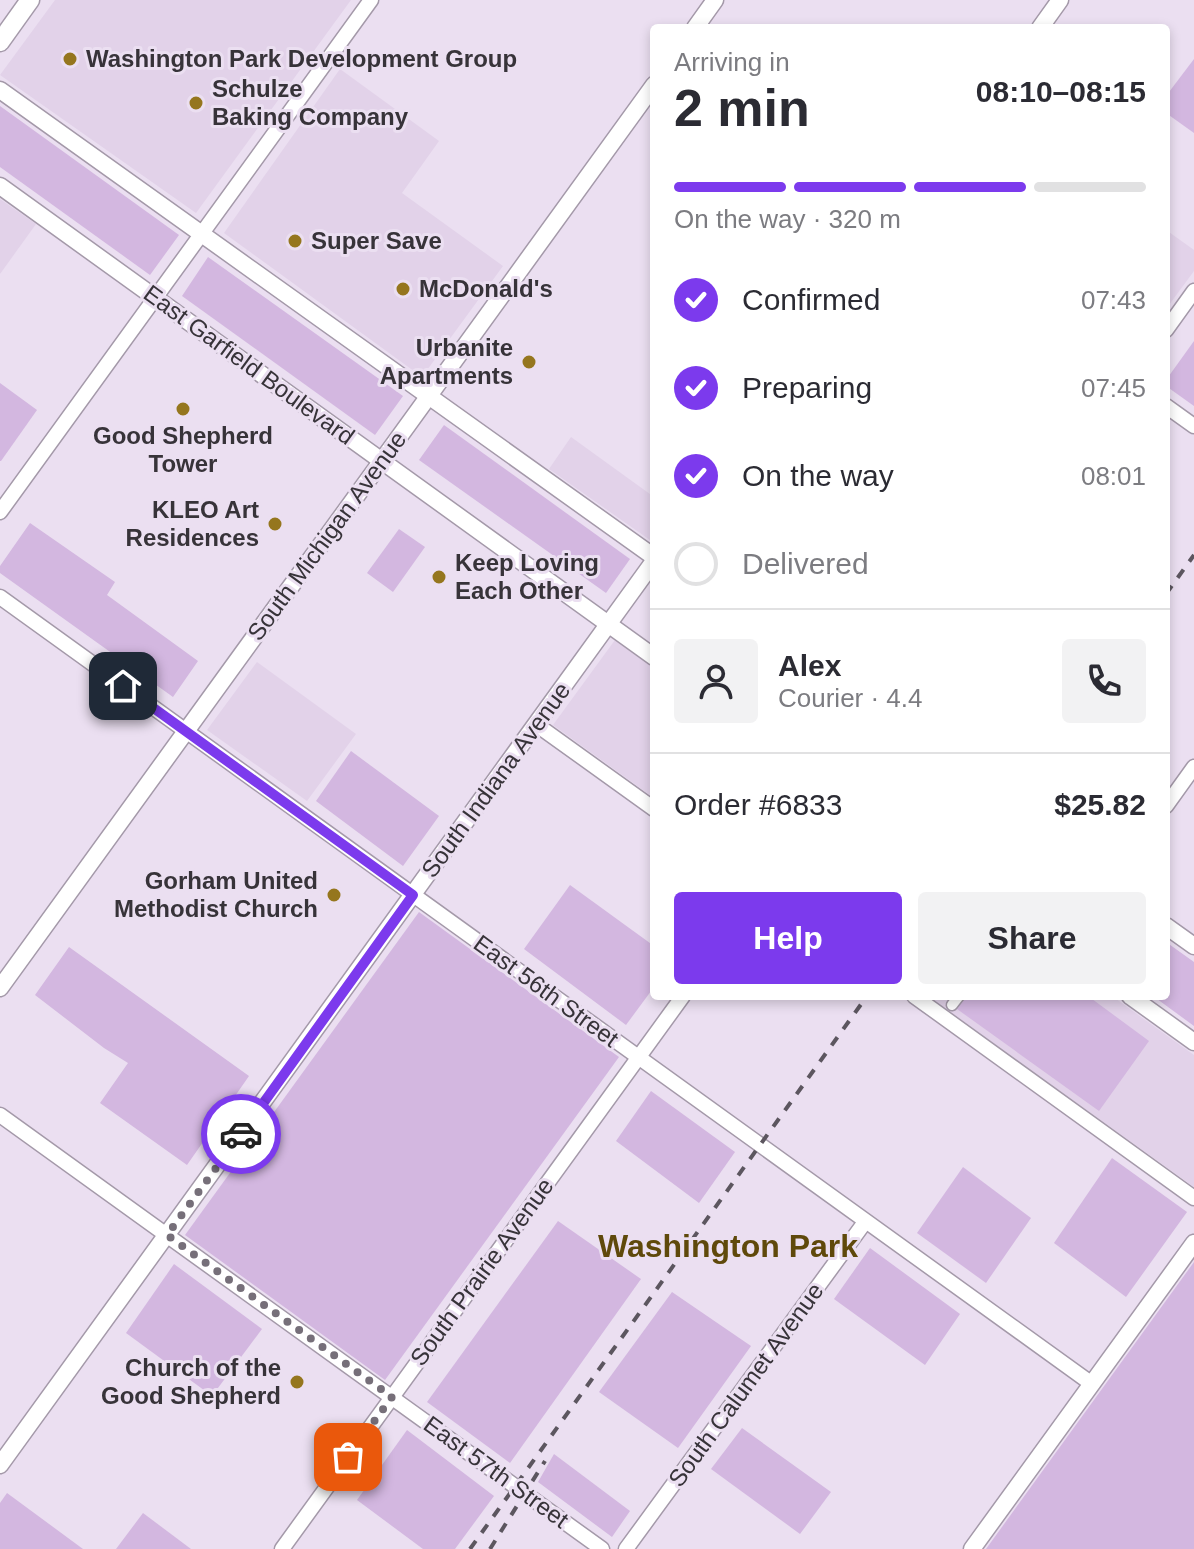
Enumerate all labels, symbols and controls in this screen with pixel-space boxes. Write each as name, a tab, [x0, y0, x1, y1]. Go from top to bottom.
place label: Washington Park Development Group	[86, 45, 517, 72]
text: Arriving in	[674, 47, 790, 77]
marker: Washington Park Development Group	[61, 50, 79, 68]
place label: Schulze Baking Company	[212, 75, 409, 130]
text: 08:10–08:15	[976, 75, 1146, 108]
text: 2 min	[674, 79, 810, 137]
marker: Schulze Baking Company	[187, 94, 205, 112]
text: On the way · 320 m	[674, 204, 901, 234]
place label: Super Save	[311, 227, 442, 254]
marker: Super Save	[286, 232, 304, 250]
place label: McDonald's	[419, 275, 553, 302]
icon: check	[674, 278, 718, 322]
street label: East Garfield Boulevard	[139, 279, 360, 450]
marker: McDonald's	[394, 280, 412, 298]
text: Confirmed	[742, 283, 880, 316]
text: 07:43	[1081, 285, 1146, 315]
place label: Urbanite Apartments	[380, 334, 513, 389]
marker: Urbanite Apartments	[520, 353, 538, 371]
icon: check	[674, 366, 718, 410]
text: Preparing	[742, 371, 872, 404]
text: 07:45	[1081, 373, 1146, 403]
marker: Good Shepherd Tower	[174, 400, 192, 418]
place label: Good Shepherd Tower	[93, 422, 273, 477]
street label: South Michigan Avenue	[242, 426, 412, 645]
icon: check	[674, 454, 718, 498]
text: On the way	[742, 459, 894, 492]
text: 08:01	[1081, 461, 1146, 491]
place label: KLEO Art Residences	[126, 496, 259, 551]
marker: KLEO Art Residences	[266, 515, 284, 533]
text: Delivered	[742, 547, 869, 580]
place label: Keep Loving Each Other	[455, 549, 599, 604]
marker: Keep Loving Each Other	[430, 568, 448, 586]
button: person	[674, 639, 758, 723]
button: phone	[1062, 639, 1146, 723]
text: Alex	[778, 649, 841, 682]
pin	[89, 652, 157, 720]
icon: home	[101, 664, 145, 708]
street label: South Indiana Avenue	[416, 677, 575, 882]
text: Courier · 4.4	[778, 683, 923, 713]
text: Order #6833	[674, 788, 842, 821]
text: $25.82	[1054, 788, 1146, 821]
place label: Gorham United Methodist Church	[114, 867, 318, 922]
marker: Gorham United Methodist Church	[325, 886, 343, 904]
button: Help	[674, 892, 902, 984]
button: Share	[918, 892, 1146, 984]
street label: East 56th Street	[469, 929, 624, 1052]
courier	[201, 1094, 281, 1174]
icon: car	[219, 1112, 263, 1156]
street label: South Prairie Avenue	[405, 1173, 559, 1371]
district label: Washington Park	[598, 1228, 858, 1264]
street label: South Calumet Avenue	[663, 1278, 829, 1492]
place label: Church of the Good Shepherd	[101, 1354, 281, 1409]
marker: Church of the Good Shepherd	[288, 1373, 306, 1391]
street label: East 57th Street	[419, 1410, 574, 1533]
pin	[314, 1423, 382, 1491]
icon: bag	[326, 1435, 370, 1479]

